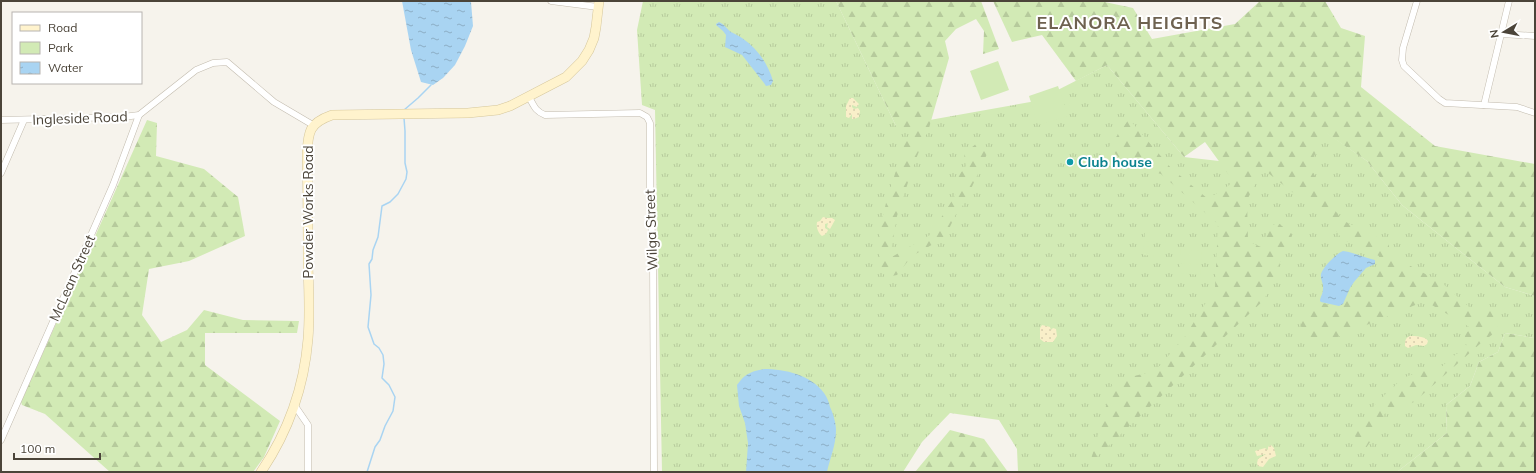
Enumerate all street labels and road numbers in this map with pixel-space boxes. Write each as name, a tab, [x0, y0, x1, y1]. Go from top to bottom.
street label: Ingleside Road	[32, 107, 128, 129]
street label: Powder Works Road	[299, 145, 317, 279]
street label: Wilga Street	[641, 189, 661, 271]
street label: McLean Street	[45, 232, 99, 324]

